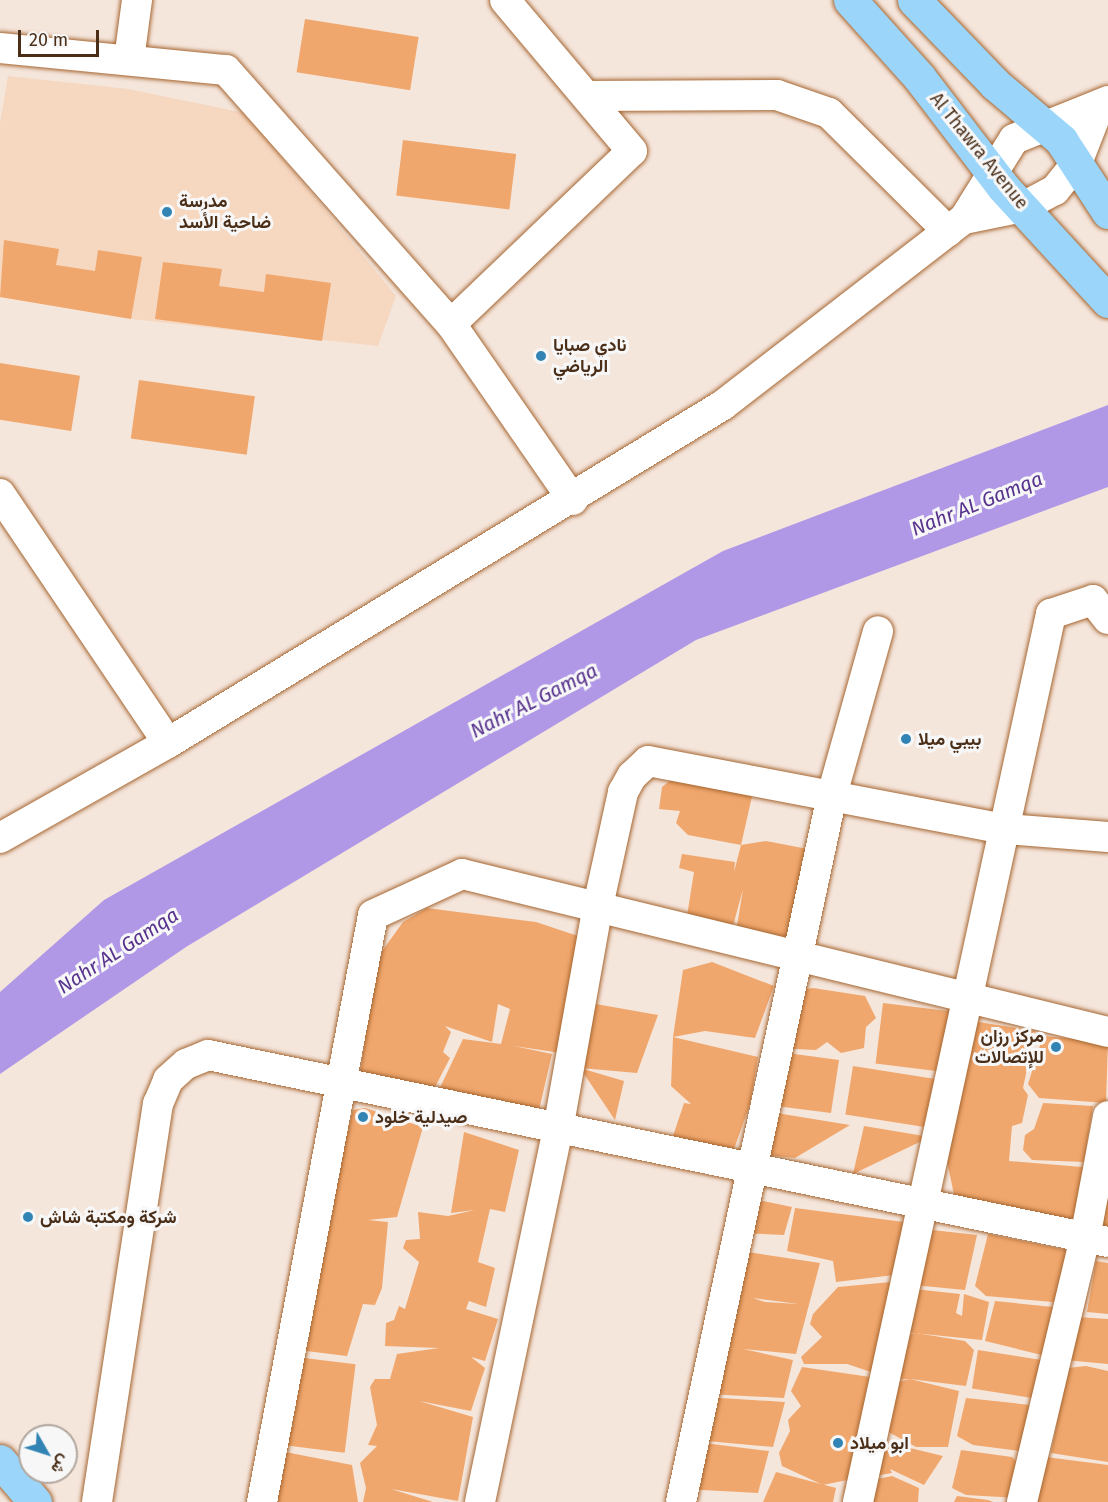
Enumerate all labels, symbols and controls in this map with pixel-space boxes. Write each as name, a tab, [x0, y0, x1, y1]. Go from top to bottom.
scale bar	[21, 18, 102, 56]
text: 20 m	[29, 29, 68, 51]
street label: Al Thawra Avenue	[925, 88, 1033, 214]
place label: مدرسة ضاحية الأسد	[179, 191, 271, 234]
marker: مدرسة ضاحية الأسد	[160, 205, 174, 219]
place label: نادي صبايا الرياضي	[553, 335, 627, 378]
marker: نادي صبايا الرياضي	[534, 349, 548, 363]
water label: Nahr AL Gamqa	[908, 467, 1046, 541]
water label: Nahr AL Gamqa	[466, 659, 602, 743]
place label: بيبي ميلا	[918, 728, 981, 750]
marker: بيبي ميلا	[899, 732, 913, 746]
water label: Nahr AL Gamqa	[53, 903, 183, 999]
place label: مركز رزان للإتصالات	[975, 1026, 1044, 1068]
marker: مركز رزان للإتصالات	[1049, 1040, 1063, 1054]
place label: صيدلية خلود	[375, 1106, 467, 1128]
marker: صيدلية خلود	[356, 1110, 370, 1124]
place label: شركة ومكتبة شاش	[40, 1206, 177, 1228]
marker: شركة ومكتبة شاش	[21, 1210, 35, 1224]
north arrow	[18, 1424, 78, 1484]
place label: ابو ميلاد	[850, 1432, 909, 1454]
marker: ابو ميلاد	[831, 1436, 845, 1450]
text: ش	[47, 1451, 74, 1478]

